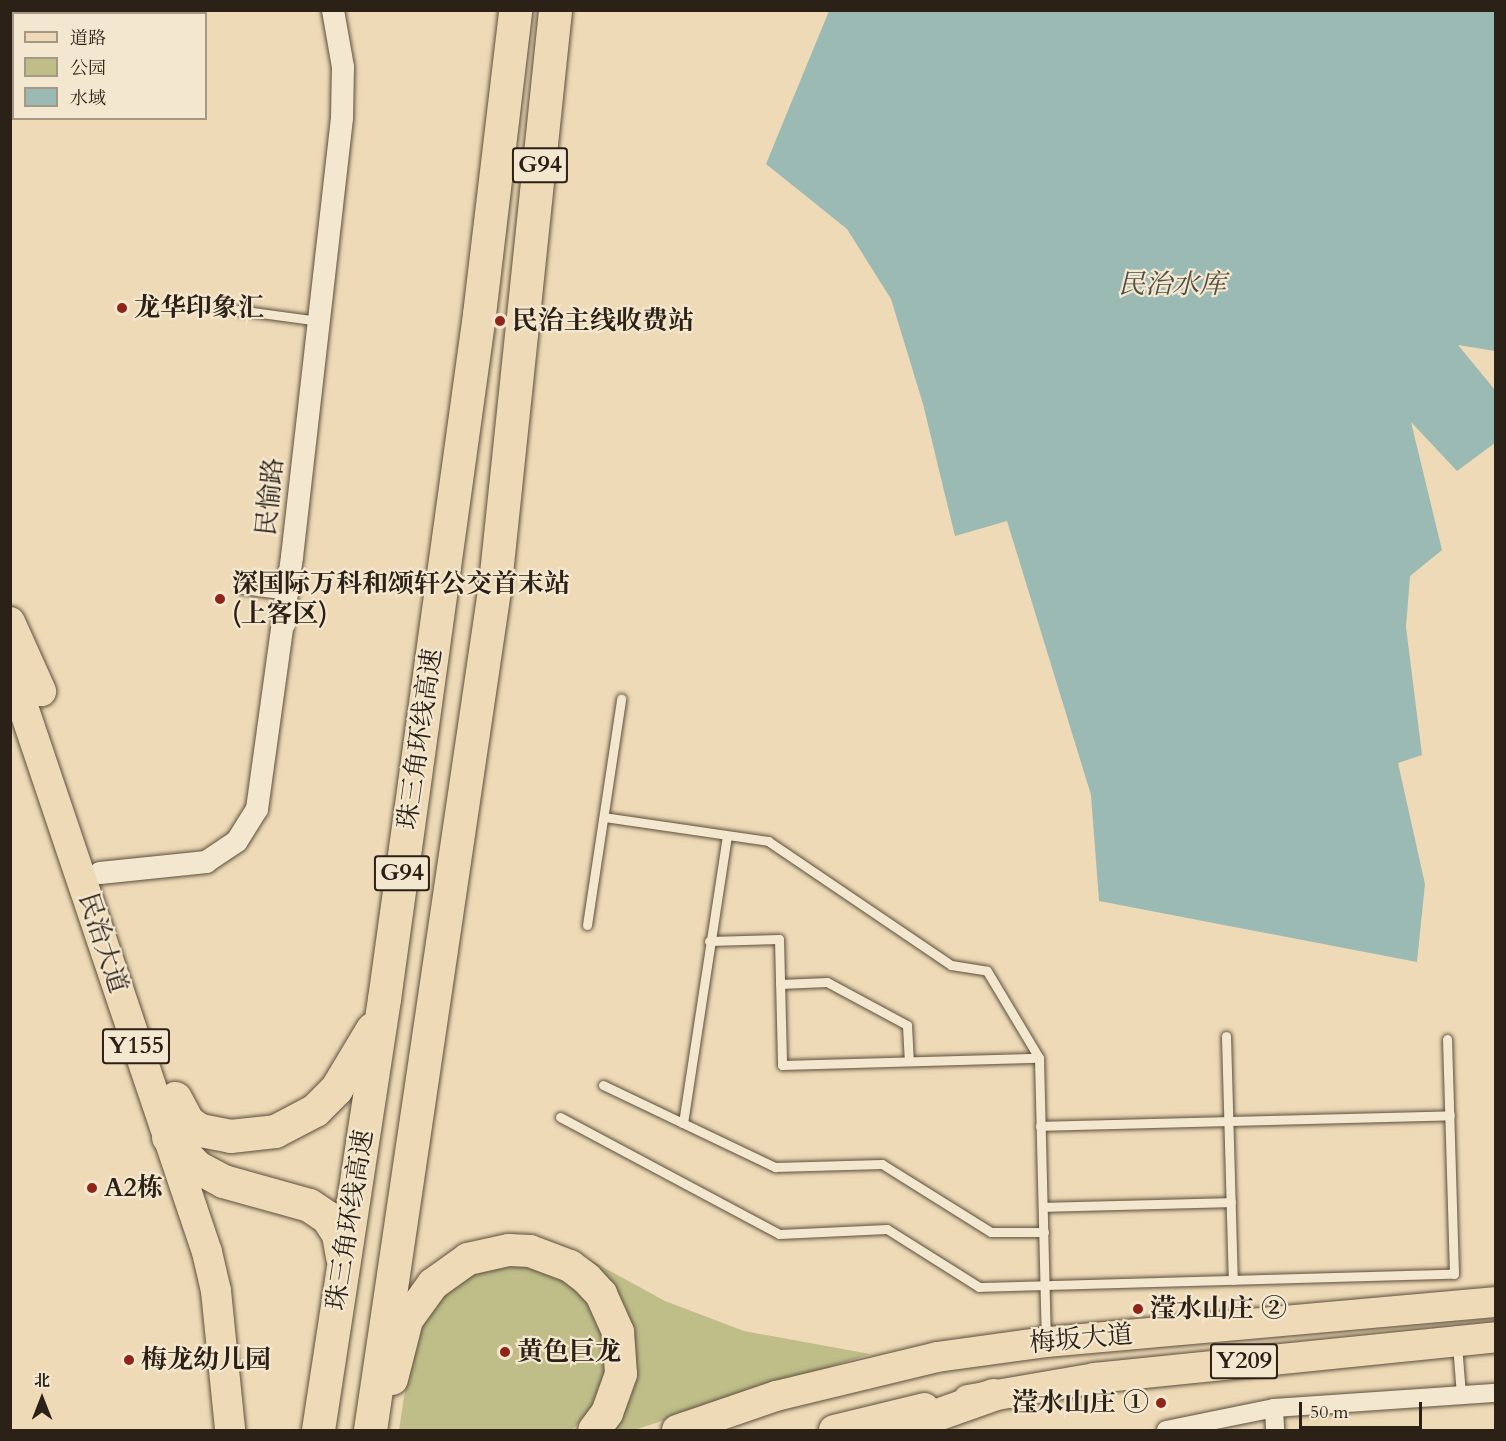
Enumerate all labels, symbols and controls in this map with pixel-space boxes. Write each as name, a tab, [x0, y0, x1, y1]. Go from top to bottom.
legend	[12, 12, 207, 120]
text: 道路	[70, 26, 106, 51]
text: 公园	[70, 56, 106, 81]
text: 水域	[70, 86, 106, 111]
road number: G94	[512, 144, 568, 186]
water label: 民治水库	[1118, 269, 1226, 301]
place label: 龙华印象汇	[134, 292, 264, 324]
marker: 龙华印象汇	[115, 301, 129, 315]
place label: 民治主线收费站	[512, 305, 694, 337]
marker: 民治主线收费站	[493, 314, 507, 328]
street label: 民愉路	[250, 457, 290, 537]
place label: 深国际万科和颂轩公交首末站 (上客区)	[232, 568, 570, 630]
marker: 深国际万科和颂轩公交首末站 (上客区)	[213, 592, 227, 606]
street label: 珠三角环线高速	[392, 647, 448, 831]
road number: G94	[374, 852, 430, 894]
street label: 民治大道	[72, 889, 134, 997]
road number: Y155	[102, 1025, 170, 1067]
street label: 珠三角环线高速	[320, 1128, 380, 1312]
place label: A2栋	[104, 1172, 163, 1204]
marker: A2栋	[85, 1181, 99, 1195]
place label: 滢水山庄 ②	[1150, 1293, 1287, 1325]
marker: 滢水山庄 ②	[1131, 1302, 1145, 1316]
street label: 梅坂大道	[1028, 1319, 1134, 1359]
place label: 黄色巨龙	[517, 1336, 621, 1368]
road number: Y209	[1210, 1340, 1278, 1382]
place label: 梅龙幼儿园	[141, 1344, 271, 1376]
marker: 黄色巨龙	[498, 1345, 512, 1359]
marker: 梅龙幼儿园	[122, 1353, 136, 1367]
north arrow	[12, 1369, 72, 1429]
text: 北	[34, 1370, 50, 1392]
place label: 滢水山庄 ①	[1012, 1387, 1149, 1419]
scale bar	[1302, 1390, 1425, 1428]
marker: 滢水山庄 ①	[1154, 1396, 1168, 1410]
text: 50 m	[1310, 1400, 1349, 1425]

